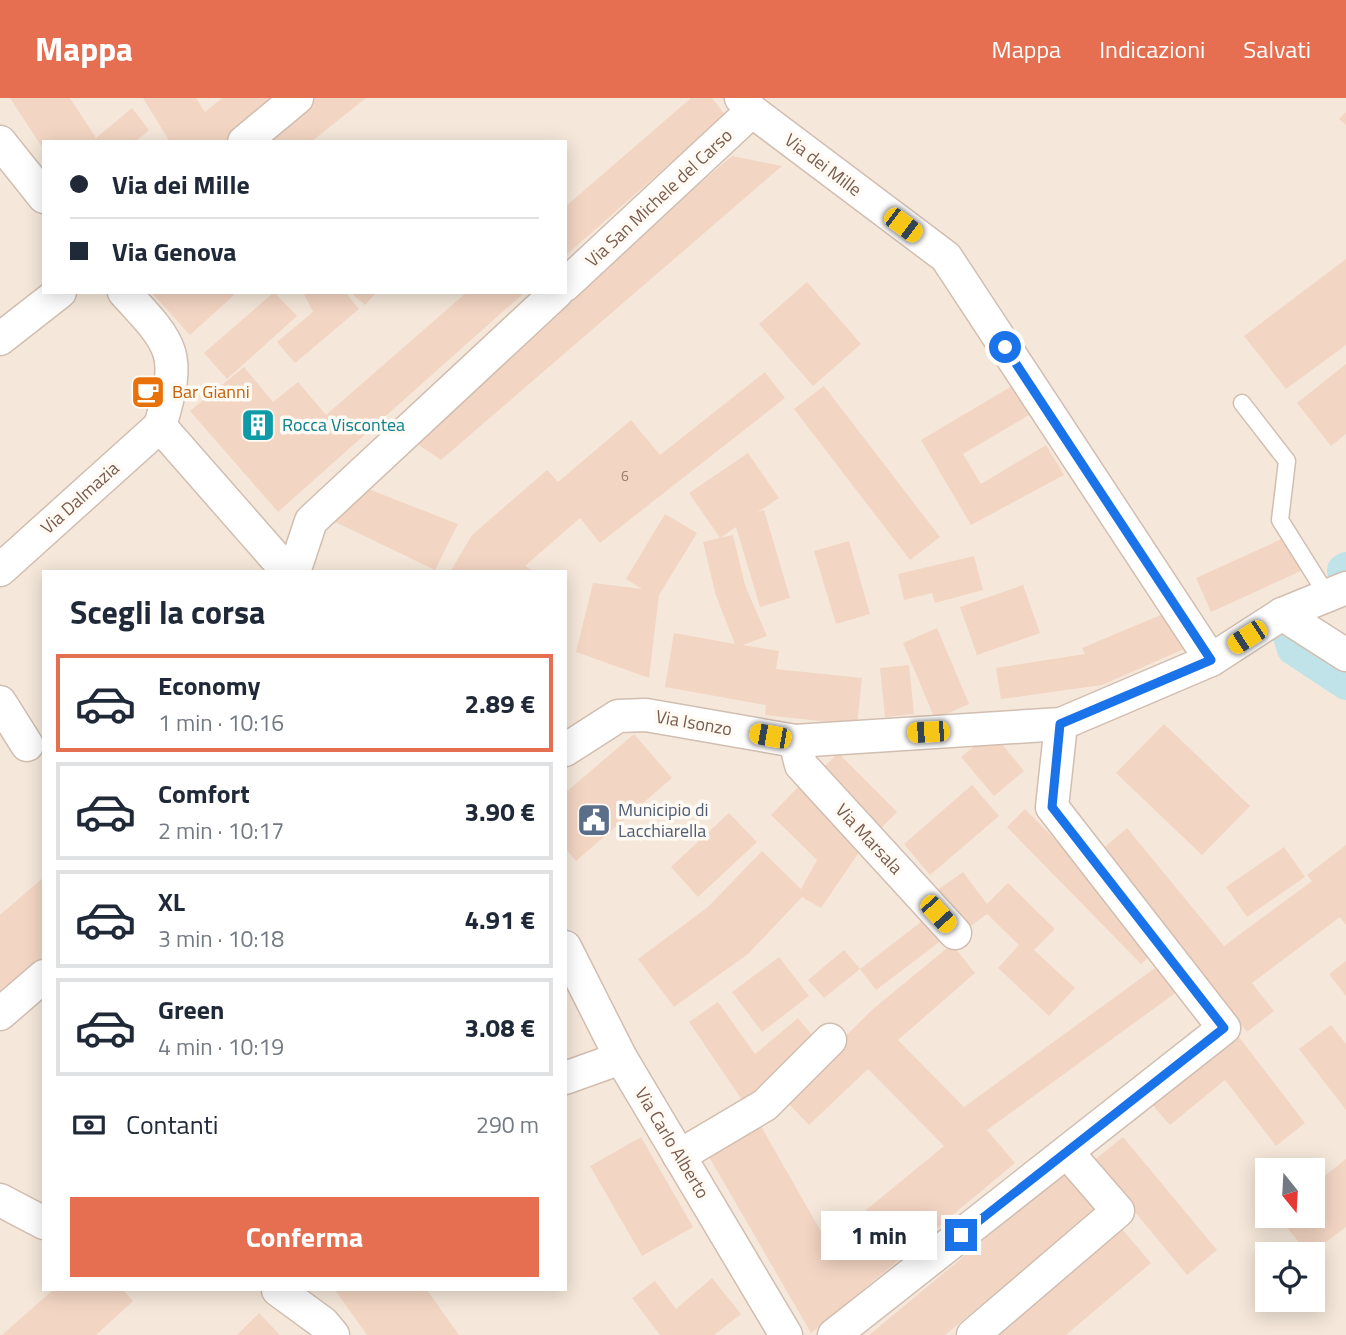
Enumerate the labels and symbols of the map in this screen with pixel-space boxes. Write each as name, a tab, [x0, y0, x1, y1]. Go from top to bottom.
street label: Via San Michele del Carso	[579, 122, 738, 273]
street label: Via dei Mille	[779, 127, 868, 203]
car	[880, 204, 927, 246]
route start	[989, 331, 1021, 363]
cafe icon: Bar Gianni	[129, 373, 167, 411]
place label: Bar Gianni	[172, 378, 250, 405]
building icon: Rocca Viscontea	[239, 406, 277, 444]
place label: Rocca Viscontea	[282, 411, 405, 438]
street label: Via Dalmazia	[34, 455, 125, 540]
house number: 6	[621, 465, 629, 486]
car	[1224, 617, 1271, 657]
street label: Via Isonzo	[654, 703, 734, 742]
car	[907, 720, 950, 744]
car	[748, 722, 793, 750]
place label: Municipio di Lacchiarella	[618, 796, 708, 844]
street label: Via Marsala	[829, 797, 909, 880]
public building icon: Municipio di Lacchiarella	[575, 801, 613, 839]
car	[917, 891, 960, 937]
street label: Via Carlo Alberto	[629, 1082, 716, 1204]
north arrow	[1255, 1158, 1325, 1228]
callout: 1 min	[821, 1210, 936, 1260]
route end	[945, 1219, 977, 1251]

